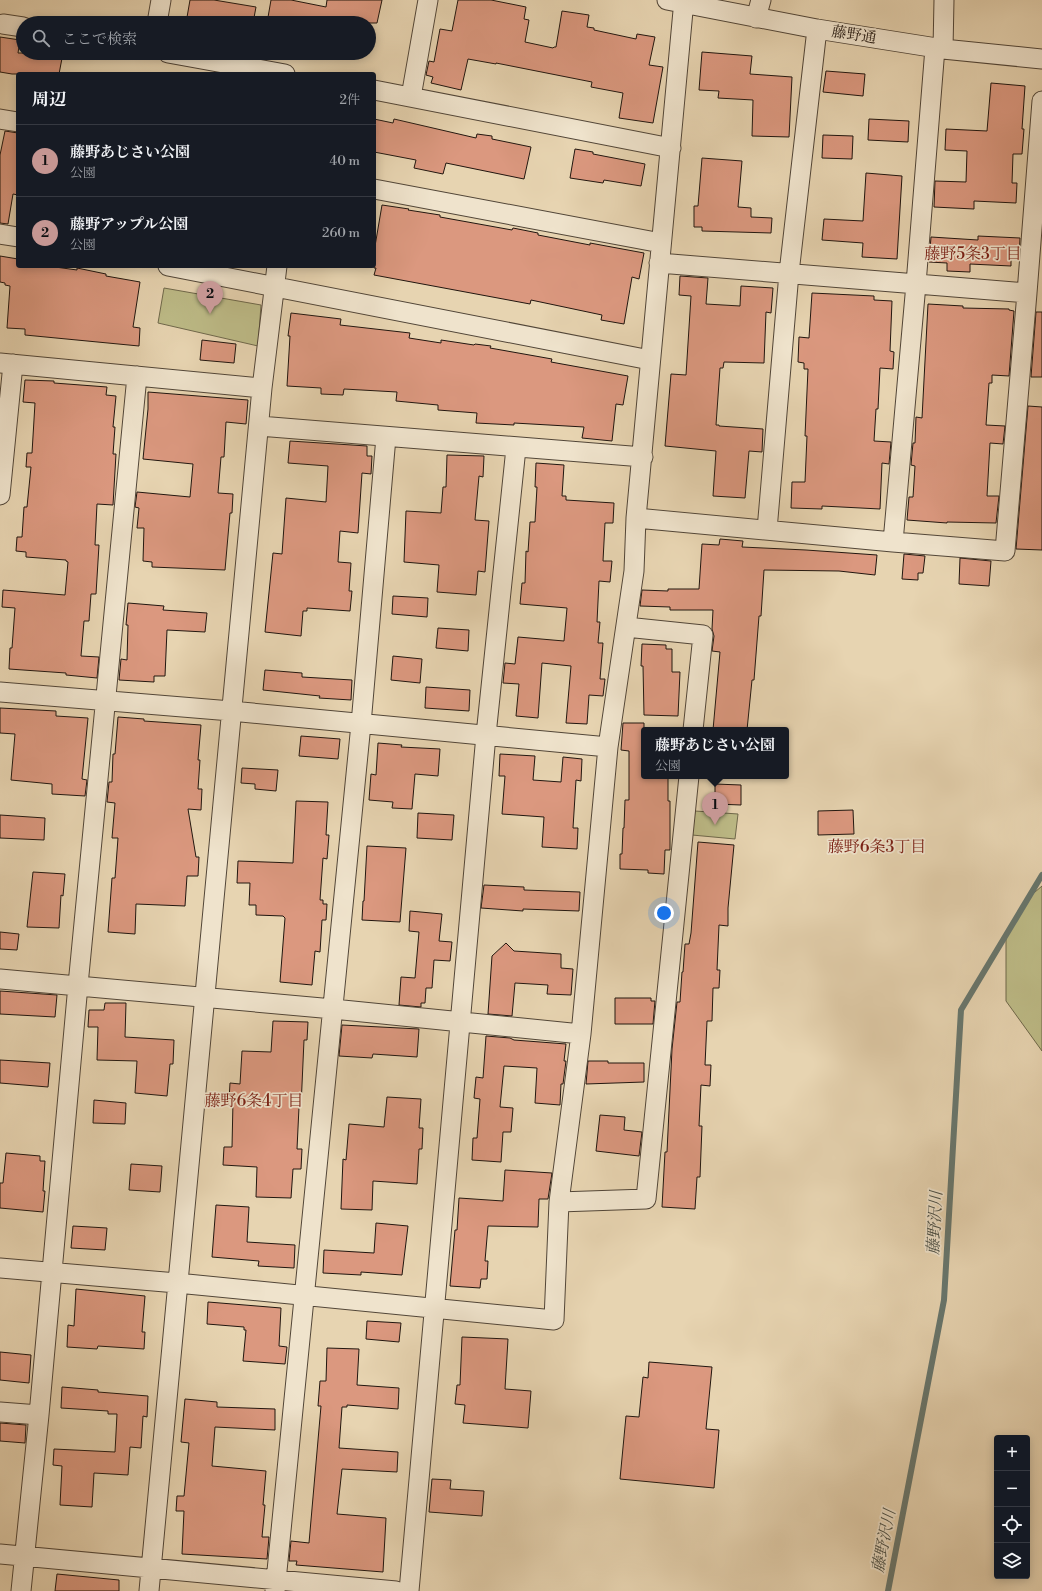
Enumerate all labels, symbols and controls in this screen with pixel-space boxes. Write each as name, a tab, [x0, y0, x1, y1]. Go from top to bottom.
search box	[16, 16, 376, 60]
street label: 藤野通	[830, 22, 878, 48]
icon: search	[30, 27, 52, 49]
text: ここで検索	[62, 30, 137, 49]
text: 周辺	[32, 89, 66, 111]
text: 2件	[340, 92, 360, 108]
text: 藤野あじさい公園	[70, 143, 190, 162]
text: 1	[42, 153, 48, 169]
text: 40 m	[330, 153, 360, 169]
text: 公園	[70, 165, 96, 181]
text: 藤野アップル公園	[70, 215, 188, 234]
text: 2	[41, 225, 49, 241]
text: 260 m	[322, 225, 360, 241]
text: 公園	[70, 237, 96, 253]
district label: 藤野5条3丁目	[924, 244, 1022, 264]
pin: 2	[197, 281, 223, 314]
popup	[641, 727, 789, 779]
text: 藤野あじさい公園	[655, 736, 775, 755]
text: 公園	[655, 758, 681, 774]
pin: 1	[702, 792, 728, 825]
district label: 藤野6条3丁目	[828, 837, 926, 857]
your location	[654, 903, 674, 923]
district label: 藤野6条4丁目	[204, 1091, 304, 1111]
water label: 藤野沢川	[923, 1189, 947, 1255]
map controls	[994, 1435, 1030, 1579]
button: +	[994, 1435, 1030, 1471]
button: −	[994, 1471, 1030, 1507]
water label: 藤野沢川	[868, 1506, 900, 1574]
button: locate	[994, 1507, 1030, 1543]
button: layers	[994, 1543, 1030, 1579]

